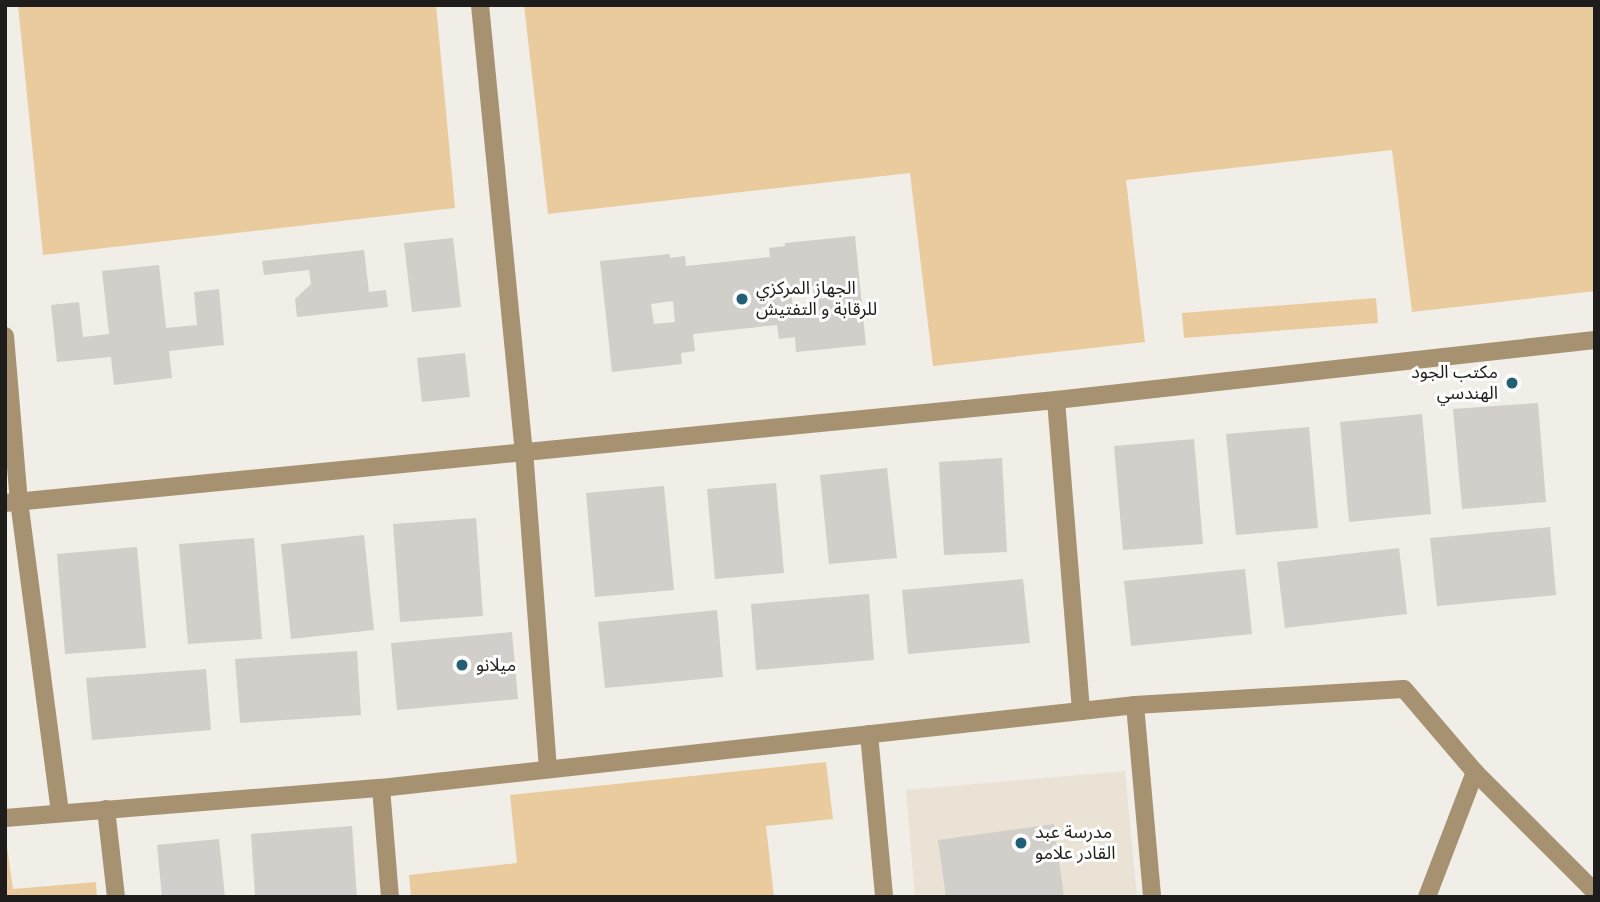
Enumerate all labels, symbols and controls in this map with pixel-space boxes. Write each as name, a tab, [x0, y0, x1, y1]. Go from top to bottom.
place label: الجهاز المركزي للرقابة و التفتيش	[756, 278, 877, 320]
marker: الجهاز المركزي للرقابة و التفتيش	[734, 291, 750, 307]
place label: مكتب الجود الهندسي	[1411, 362, 1498, 404]
marker: مكتب الجود الهندسي	[1504, 375, 1520, 391]
place label: ميلانو	[476, 654, 516, 676]
marker: ميلانو	[454, 657, 470, 673]
place label: مدرسة عبد القادر علامو	[1035, 822, 1115, 864]
marker: مدرسة عبد القادر علامو	[1013, 835, 1029, 851]

